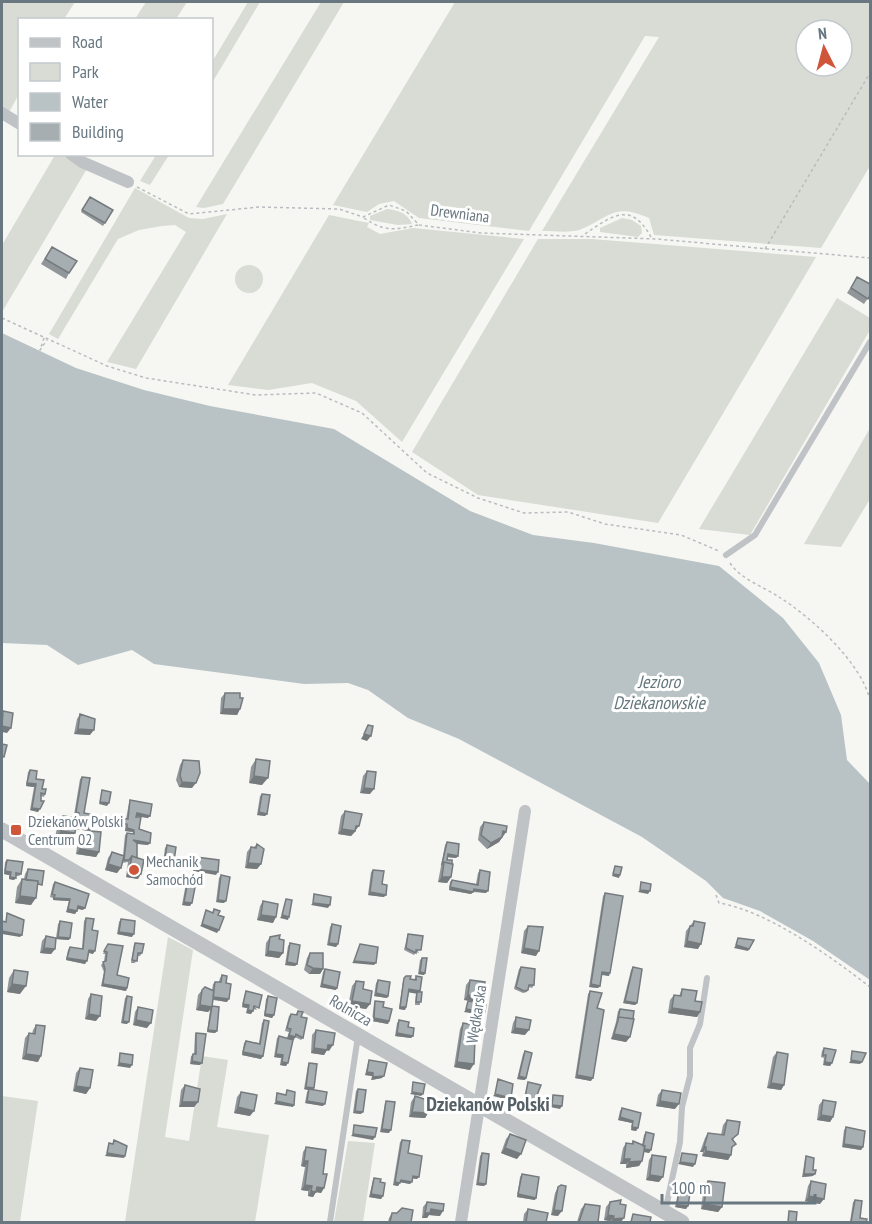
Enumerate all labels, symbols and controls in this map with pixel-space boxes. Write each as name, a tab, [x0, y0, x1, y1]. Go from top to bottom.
legend	[18, 18, 213, 156]
north arrow	[794, 18, 854, 78]
text: N	[817, 23, 828, 43]
text: Road	[72, 30, 103, 53]
text: Park	[72, 60, 99, 83]
text: Water	[72, 90, 108, 113]
text: Building	[72, 120, 124, 143]
street label: Drewniana	[429, 199, 491, 227]
water label: Jezioro Dziekanowskie	[613, 670, 706, 714]
place label: Dziekanów Polski Centrum 02	[28, 811, 123, 849]
marker: Dziekanów Polski Centrum 02	[9, 823, 23, 837]
place label: Mechanik Samochód	[146, 851, 203, 889]
marker: Mechanik Samochód	[127, 863, 141, 877]
street label: Wędkarska	[462, 983, 490, 1045]
street label: Rolnicza	[326, 990, 376, 1030]
district label: Dziekanów Polski	[426, 1091, 550, 1117]
scale bar	[662, 1167, 815, 1205]
text: 100 m	[671, 1176, 711, 1199]

